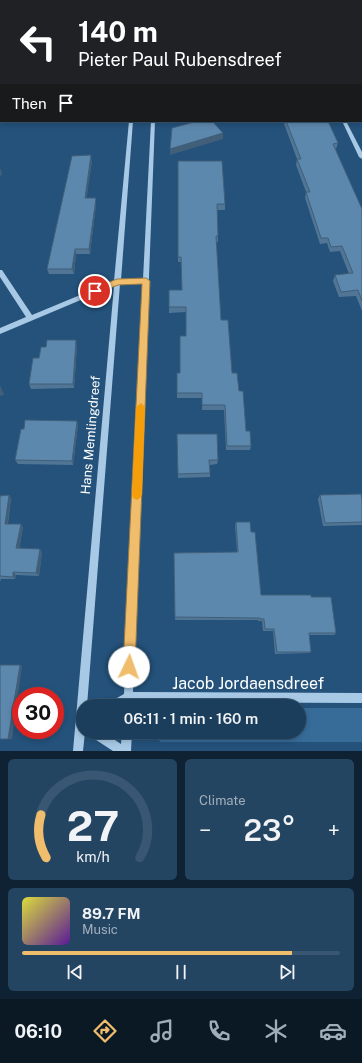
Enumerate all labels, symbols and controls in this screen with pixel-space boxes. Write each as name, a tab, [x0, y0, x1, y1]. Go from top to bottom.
text: 140 m	[78, 15, 158, 48]
icon: left	[12, 16, 64, 68]
text: Pieter Paul Rubensdreef	[78, 49, 282, 70]
icon: arrive	[55, 92, 77, 114]
text: Then	[12, 95, 47, 112]
pin	[78, 274, 112, 308]
icon: arrive	[84, 280, 106, 302]
street label: Hans Memlingdreef	[78, 375, 103, 495]
position arrow	[108, 646, 150, 688]
street label: Jacob Jordaensdreef	[172, 674, 324, 693]
speed limit sign: 30	[12, 687, 64, 739]
text: 06:11 · 1 min · 160 m	[124, 710, 258, 727]
text: Climate	[199, 793, 246, 808]
text: 27	[66, 800, 119, 849]
text: 23°	[243, 812, 296, 848]
text: −	[199, 817, 211, 843]
text: +	[328, 817, 340, 843]
text: km/h	[76, 847, 109, 864]
text: 89.7 FM	[82, 905, 140, 922]
text: Music	[82, 922, 118, 937]
icon: previous	[64, 961, 86, 983]
icon: pause	[170, 961, 192, 983]
icon: next	[276, 961, 298, 983]
icon: directions	[91, 1017, 119, 1045]
icon: music	[148, 1017, 176, 1045]
icon: phone	[205, 1017, 233, 1045]
icon: climate	[262, 1017, 290, 1045]
icon: car	[319, 1017, 347, 1045]
text: 06:10	[15, 1021, 62, 1042]

